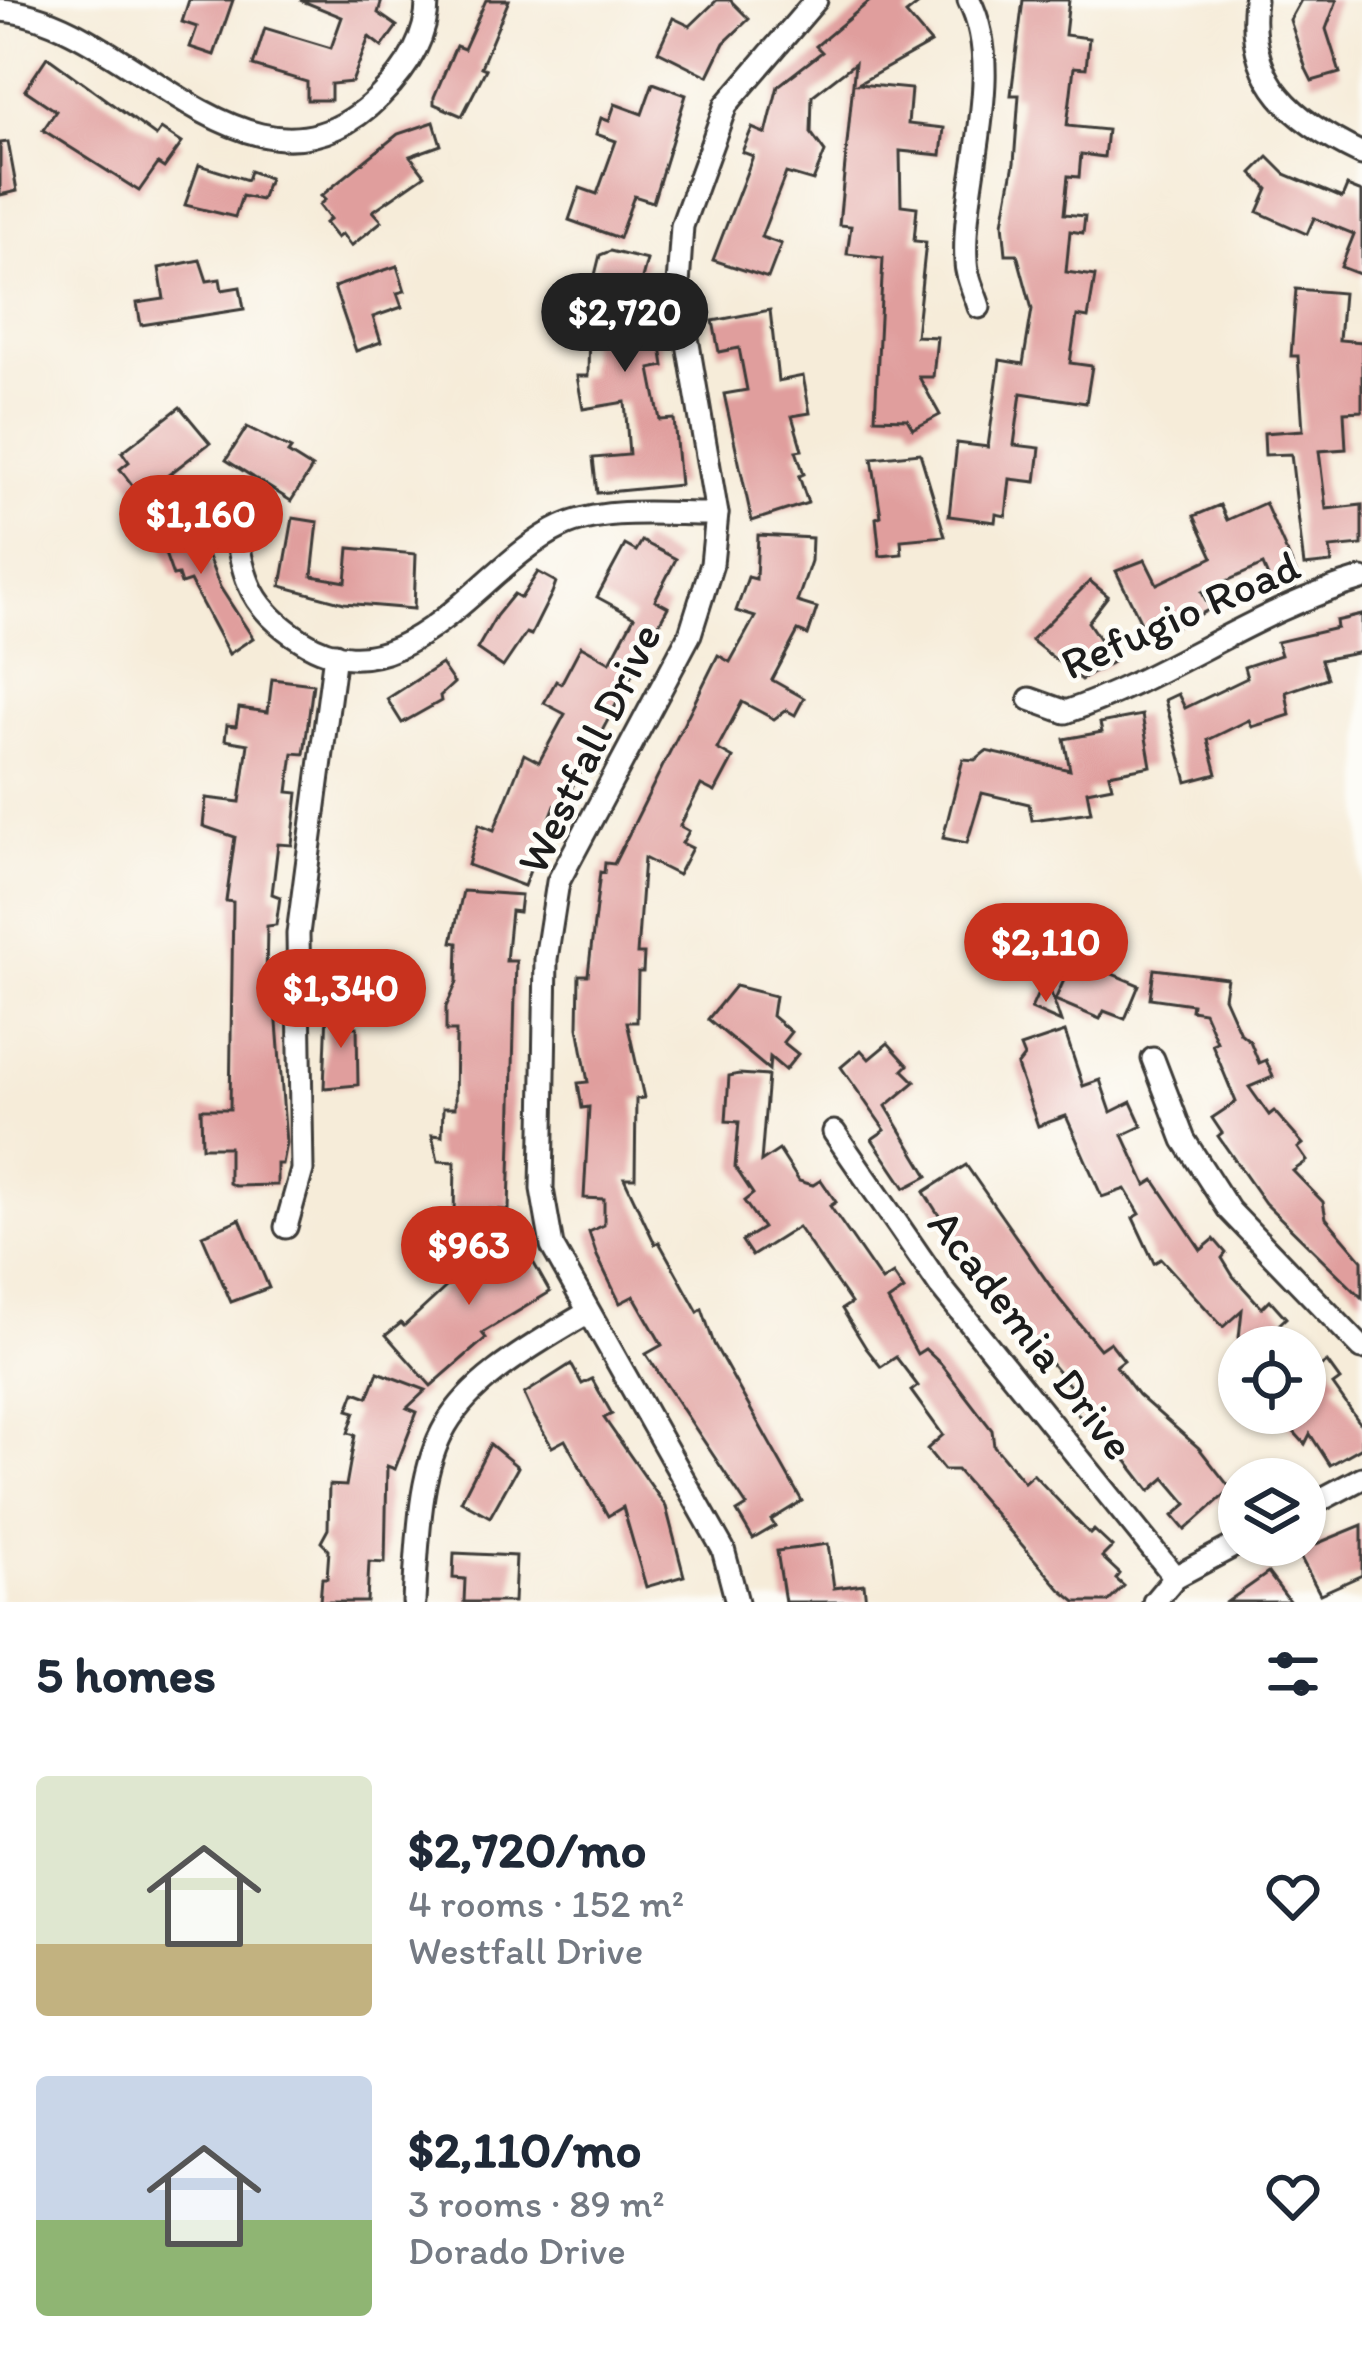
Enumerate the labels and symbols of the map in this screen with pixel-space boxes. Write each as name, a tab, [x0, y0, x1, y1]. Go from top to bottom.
pin: $2,720	[527, 273, 723, 375]
pin: $1,160	[103, 475, 299, 577]
street label: Refugio Road	[1052, 537, 1308, 691]
street label: Westfall Drive	[504, 614, 672, 882]
pin: $2,110	[948, 903, 1144, 1005]
pin: $1,340	[243, 949, 439, 1051]
street label: Academia Drive	[917, 1198, 1147, 1470]
pin: $963	[398, 1206, 540, 1308]

